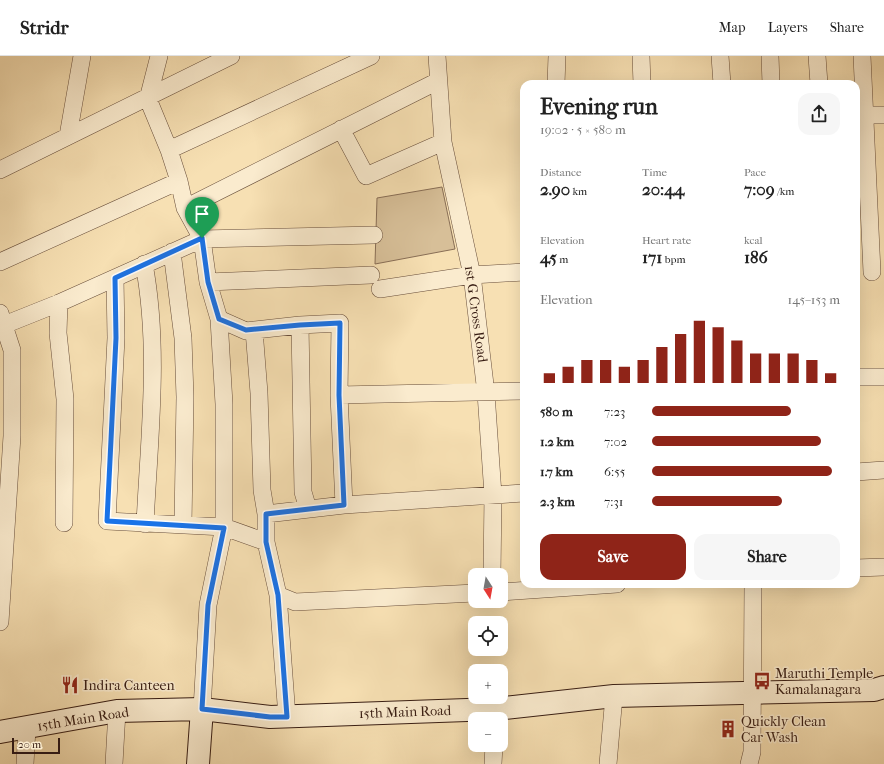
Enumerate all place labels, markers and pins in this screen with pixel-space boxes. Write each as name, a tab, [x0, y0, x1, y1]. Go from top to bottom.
pin	[185, 197, 219, 238]
place label: Maruthi Temple Kamalanagara	[775, 665, 873, 698]
bus stop icon: Maruthi Temple Kamalanagara	[752, 671, 772, 691]
restaurant icon: Indira Canteen	[60, 675, 80, 695]
place label: Indira Canteen	[83, 677, 175, 694]
place label: Quickly Clean Car Wash	[741, 713, 826, 746]
building icon: Quickly Clean Car Wash	[718, 719, 738, 739]

